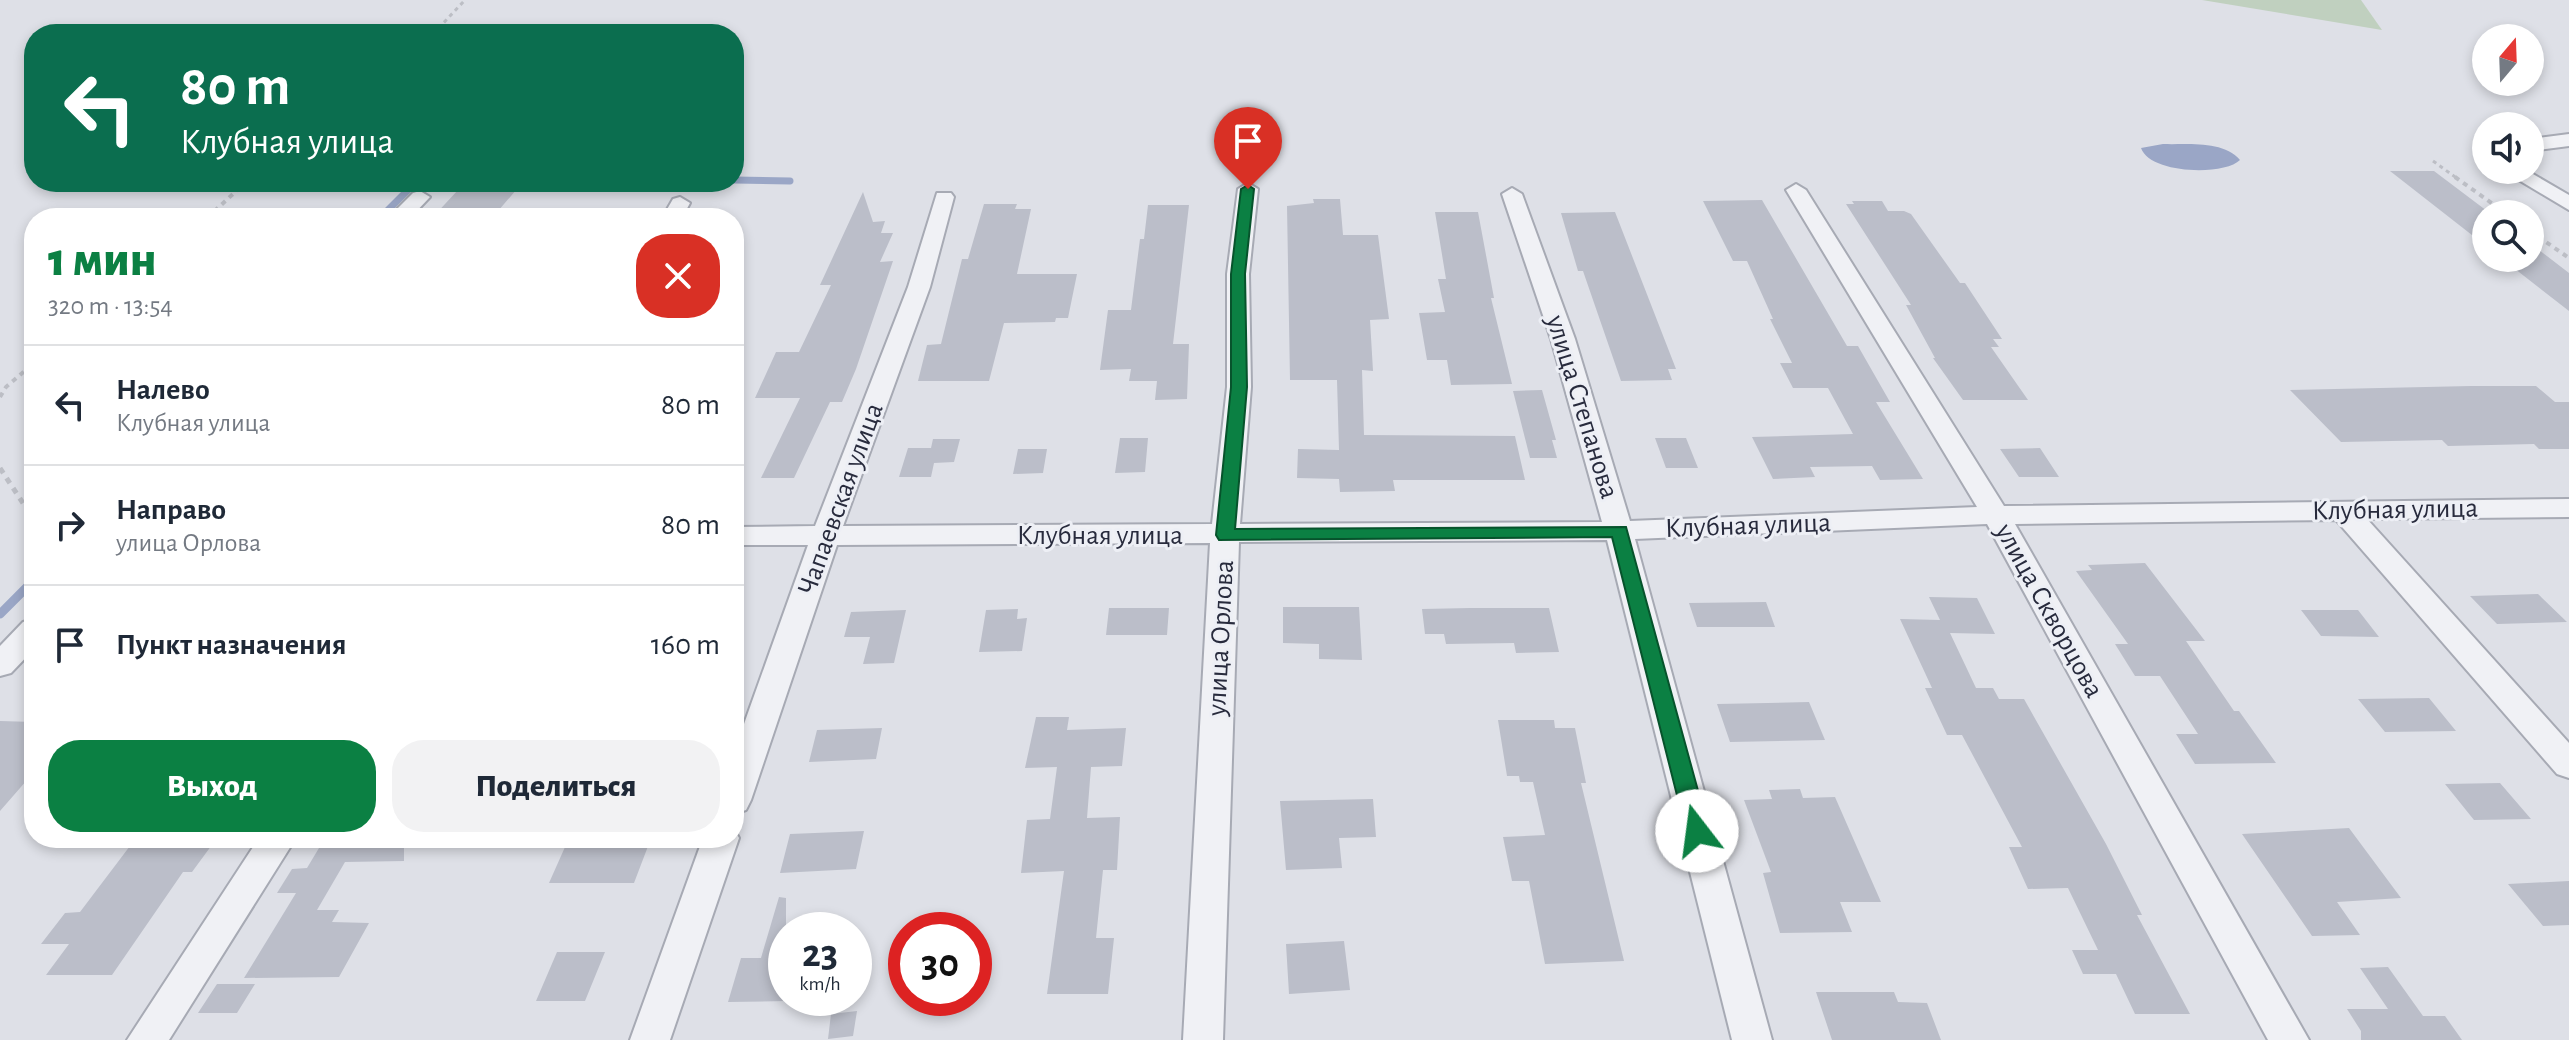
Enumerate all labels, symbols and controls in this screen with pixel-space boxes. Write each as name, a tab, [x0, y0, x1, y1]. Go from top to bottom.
north arrow	[2472, 24, 2544, 96]
map controls	[2472, 24, 2544, 272]
icon: left	[48, 56, 152, 160]
text: 80 m	[180, 59, 290, 115]
pin	[1214, 107, 1282, 189]
button: sound	[2472, 112, 2544, 184]
icon: arrive	[1226, 119, 1270, 163]
text: Клубная улица	[180, 124, 394, 160]
button: search	[2472, 200, 2544, 272]
button: close	[636, 234, 720, 318]
text: 1 мин	[48, 237, 157, 285]
text: 320 m · 13:54	[48, 293, 173, 319]
street label: улица Степанова	[1541, 311, 1623, 502]
text: Налево	[116, 375, 210, 405]
icon: left	[48, 383, 92, 427]
text: 80 m	[661, 390, 720, 420]
street label: Чапаевская улица	[793, 399, 889, 599]
text: Клубная улица	[116, 410, 270, 436]
text: Направо	[116, 495, 226, 525]
street label: Клубная улица	[2312, 495, 2479, 525]
icon: right	[48, 503, 92, 547]
street label: Клубная улица	[1664, 509, 1832, 543]
text: 80 m	[661, 510, 720, 540]
street label: улица Скворцова	[1989, 518, 2108, 703]
street label: Клубная улица	[1017, 522, 1183, 550]
text: улица Орлова	[116, 530, 261, 556]
street label: улица Орлова	[1203, 559, 1239, 718]
icon: arrive	[48, 623, 92, 667]
text: Пункт назначения	[116, 630, 347, 660]
text: 160 m	[651, 630, 720, 660]
button: Выход	[48, 740, 376, 832]
button: Поделиться	[392, 740, 720, 832]
position arrow	[1655, 789, 1739, 873]
speed limit sign: 30	[888, 912, 992, 1016]
text: 23	[802, 934, 838, 974]
text: km/h	[799, 974, 841, 994]

